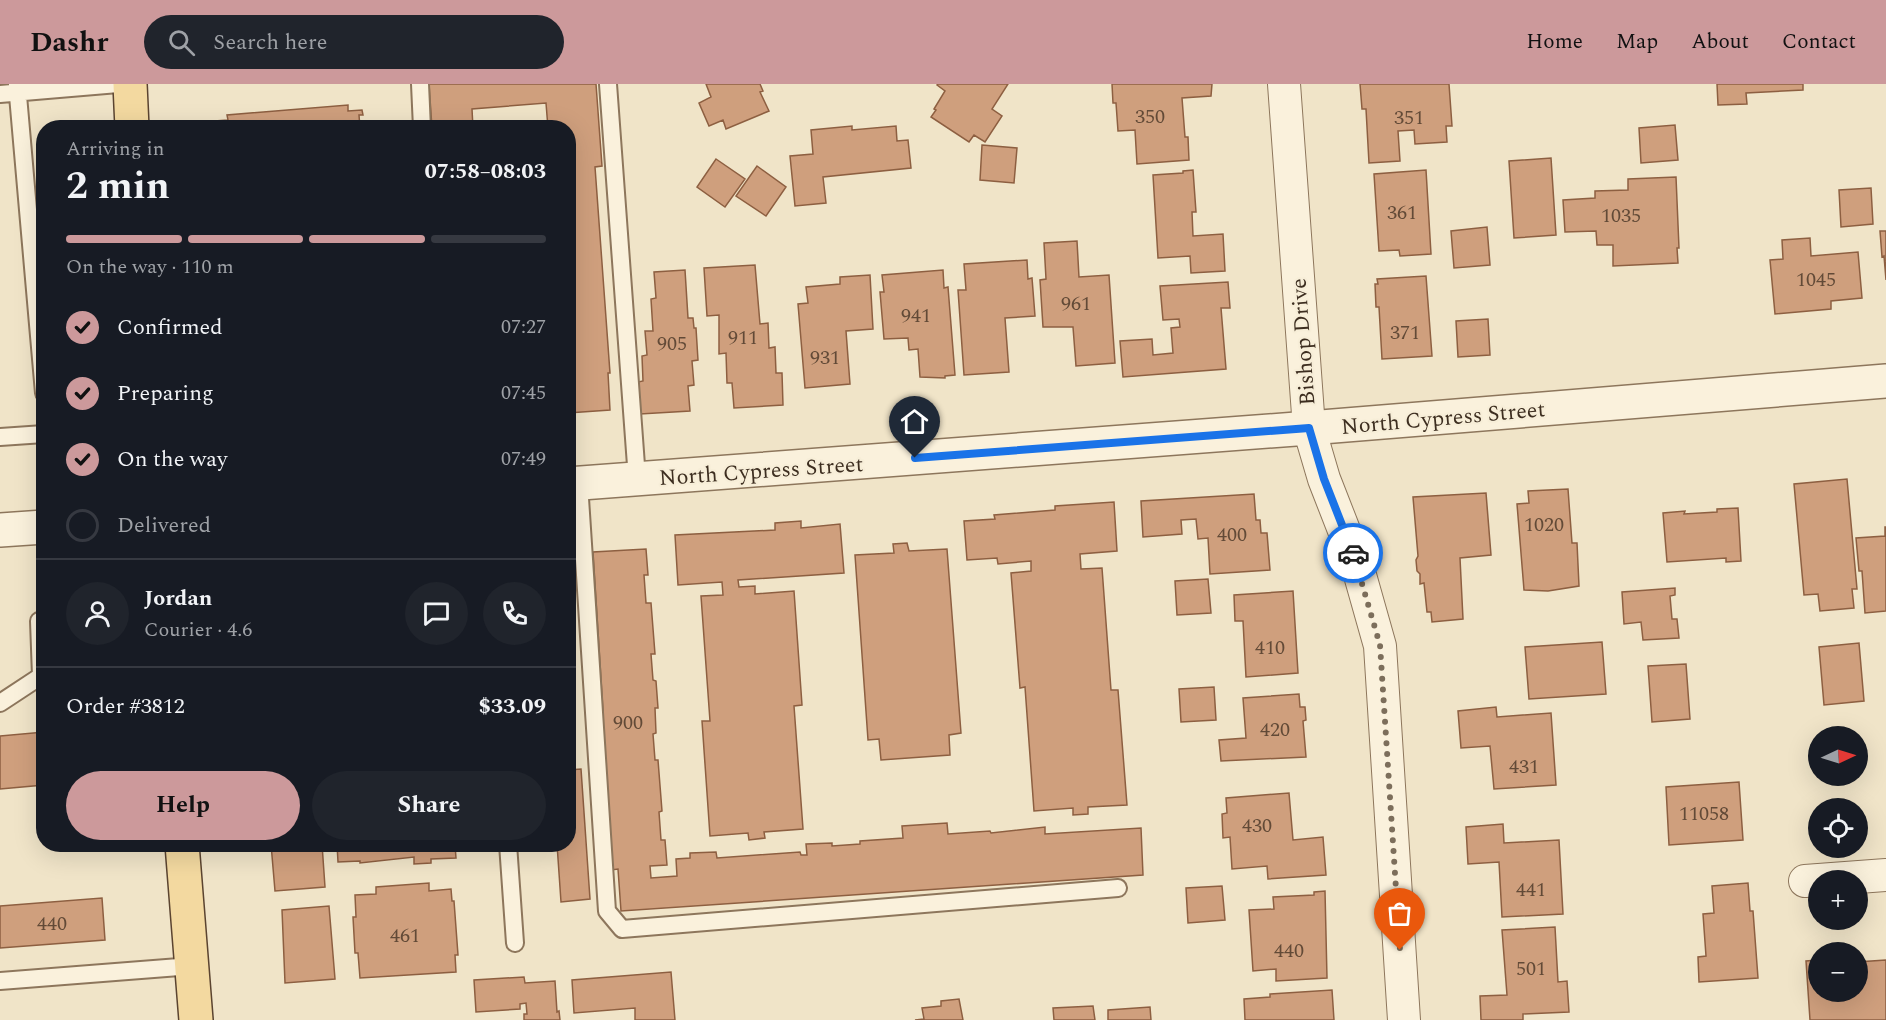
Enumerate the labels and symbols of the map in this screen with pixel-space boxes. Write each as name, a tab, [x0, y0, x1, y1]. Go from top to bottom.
house number: 350	[1135, 102, 1165, 132]
house number: 351	[1394, 103, 1424, 133]
house number: 361	[1387, 198, 1417, 228]
house number: 1035	[1601, 201, 1641, 231]
house number: 1045	[1796, 265, 1836, 295]
street label: Bishop Drive	[1283, 277, 1324, 407]
house number: 961	[1061, 289, 1091, 319]
house number: 941	[901, 301, 931, 331]
house number: 371	[1390, 318, 1420, 348]
house number: 911	[728, 323, 758, 353]
house number: 905	[657, 329, 687, 359]
house number: 931	[810, 343, 840, 373]
street label: North Cypress Street	[1340, 393, 1547, 444]
pin	[889, 396, 940, 458]
street label: North Cypress Street	[658, 448, 865, 495]
house number: 1020	[1524, 510, 1564, 540]
house number: 400	[1217, 520, 1247, 550]
courier	[1323, 523, 1383, 583]
house number: 410	[1255, 633, 1285, 663]
house number: 900	[613, 708, 643, 738]
house number: 420	[1260, 715, 1290, 745]
north arrow	[1808, 726, 1868, 786]
house number: 431	[1509, 752, 1539, 782]
house number: 11058	[1679, 799, 1729, 829]
house number: 430	[1242, 811, 1272, 841]
house number: 441	[1516, 875, 1546, 905]
pin	[1374, 888, 1425, 950]
house number: 440	[37, 909, 67, 939]
house number: 461	[390, 921, 420, 951]
house number: 440	[1274, 936, 1304, 966]
house number: 501	[1516, 954, 1546, 984]

